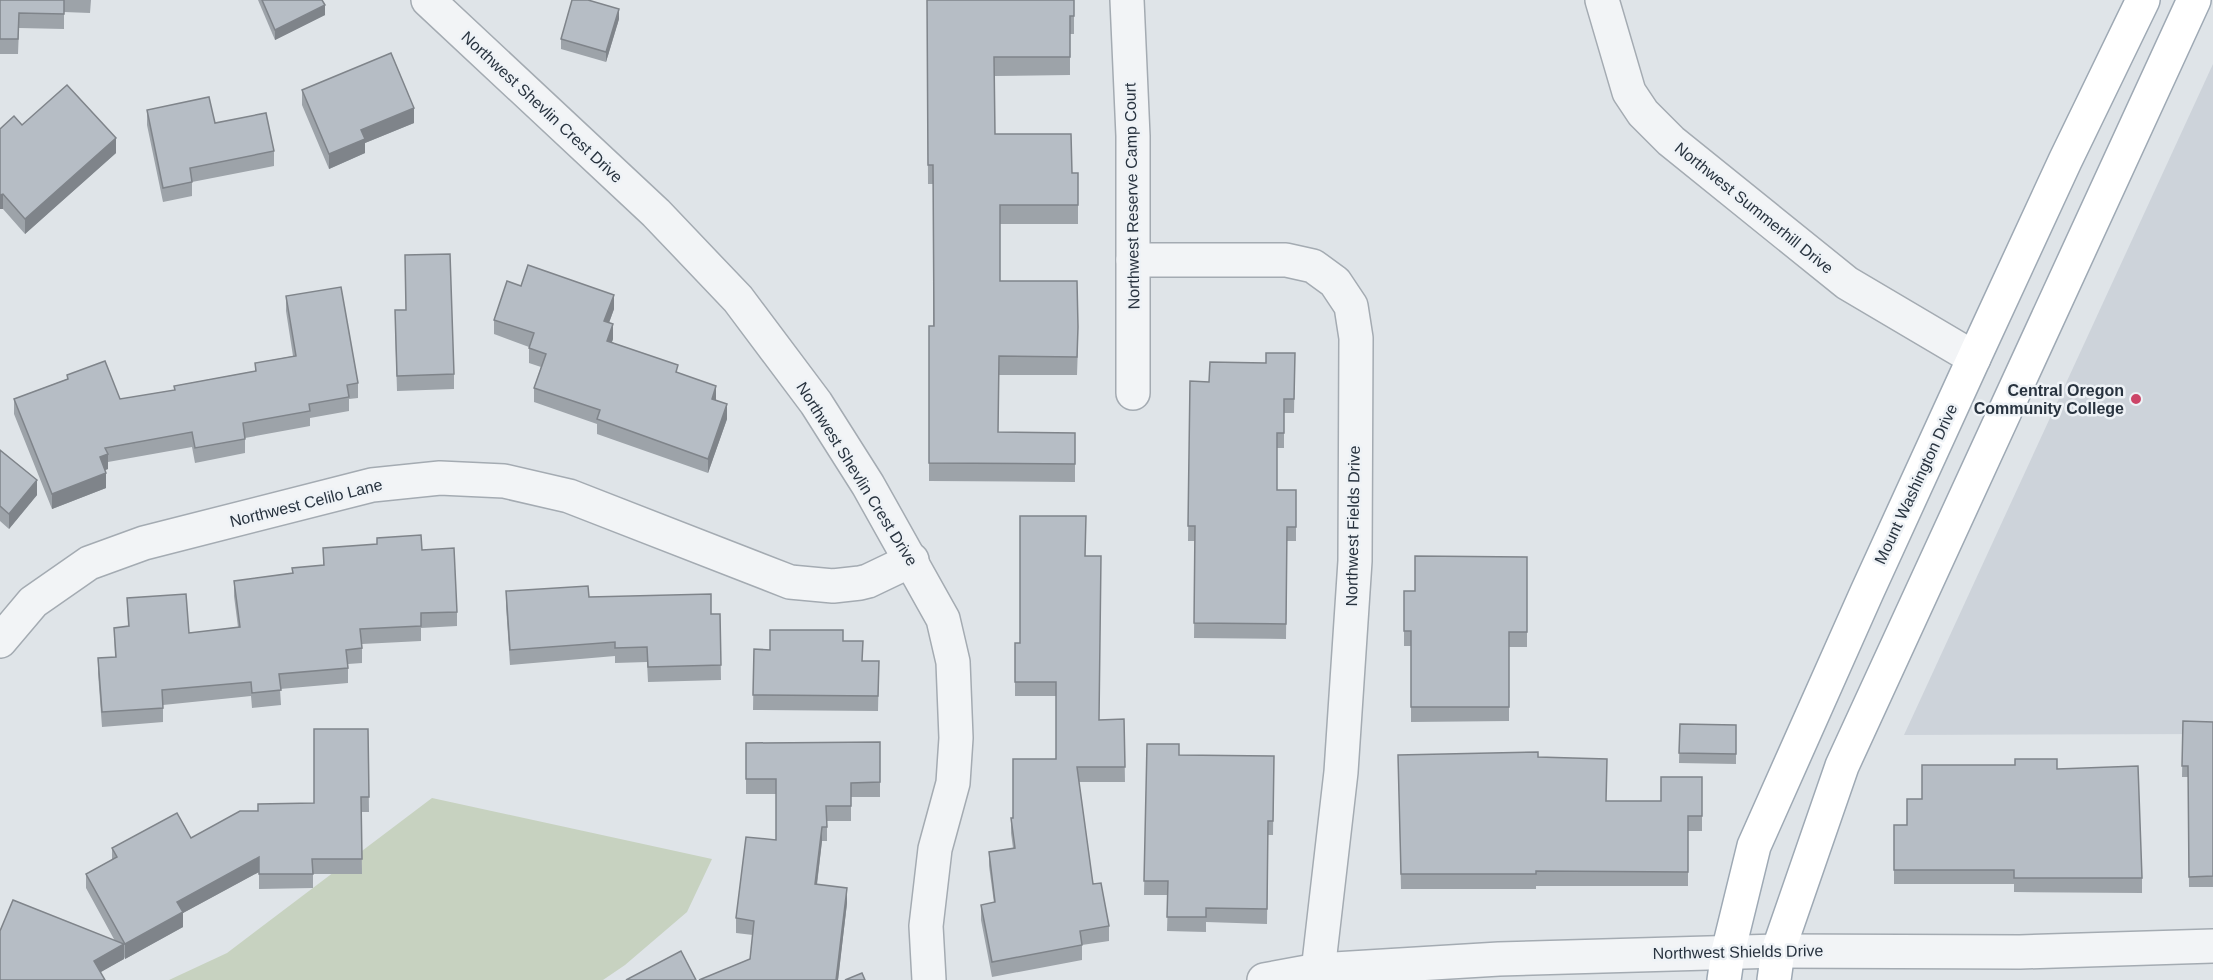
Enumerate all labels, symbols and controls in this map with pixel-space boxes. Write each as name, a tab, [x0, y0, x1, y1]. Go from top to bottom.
street label: Northwest Shevlin Crest Drive	[458, 28, 626, 186]
street label: Northwest Reserve Camp Court	[1122, 82, 1142, 310]
street label: Northwest Summerhill Drive	[1672, 139, 1836, 277]
street label: Northwest Shevlin Crest Drive	[793, 379, 921, 569]
place label: Central Oregon Community College	[1974, 382, 2124, 417]
marker: Central Oregon Community College	[2129, 392, 2143, 406]
street label: Mount Washington Drive	[1871, 401, 1961, 567]
street label: Northwest Fields Drive	[1343, 445, 1363, 607]
street label: Northwest Celilo Lane	[228, 476, 384, 530]
street label: Northwest Shields Drive	[1652, 942, 1824, 962]

